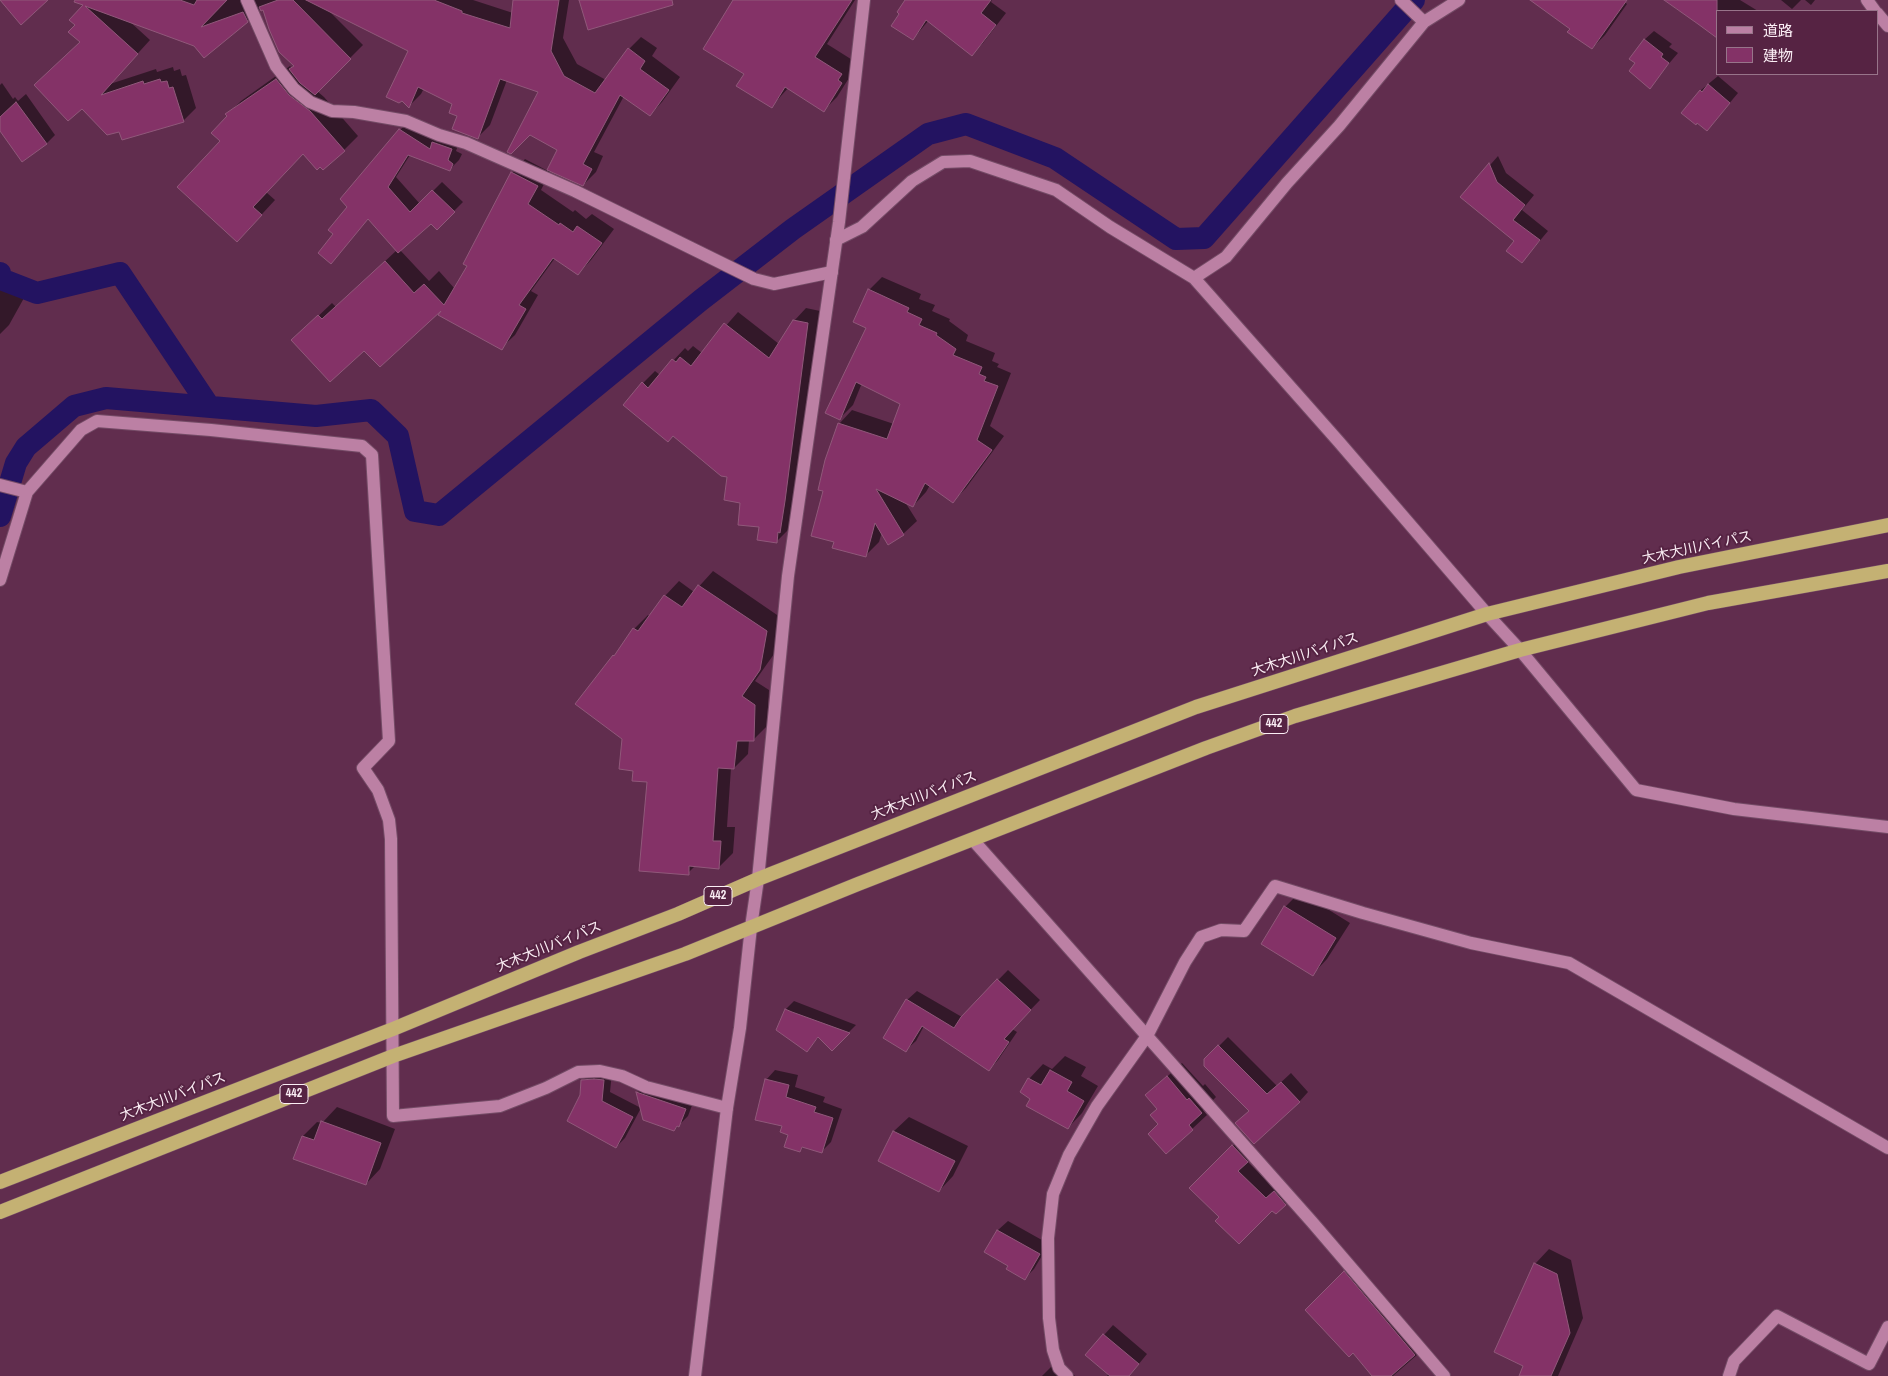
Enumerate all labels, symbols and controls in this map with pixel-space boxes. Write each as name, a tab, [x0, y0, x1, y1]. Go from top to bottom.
legend	[1716, 10, 1878, 75]
text: 道路	[1763, 20, 1793, 41]
text: 建物	[1763, 45, 1793, 66]
street label: 大木大川バイパス	[1640, 528, 1754, 568]
street label: 大木大川バイパス	[1249, 630, 1361, 680]
road number: 442	[1260, 714, 1288, 734]
street label: 大木大川バイパス	[869, 768, 979, 824]
road number: 442	[704, 886, 732, 906]
street label: 大木大川バイパス	[494, 918, 604, 976]
street label: 大木大川バイパス	[118, 1069, 228, 1125]
road number: 442	[280, 1084, 308, 1104]

